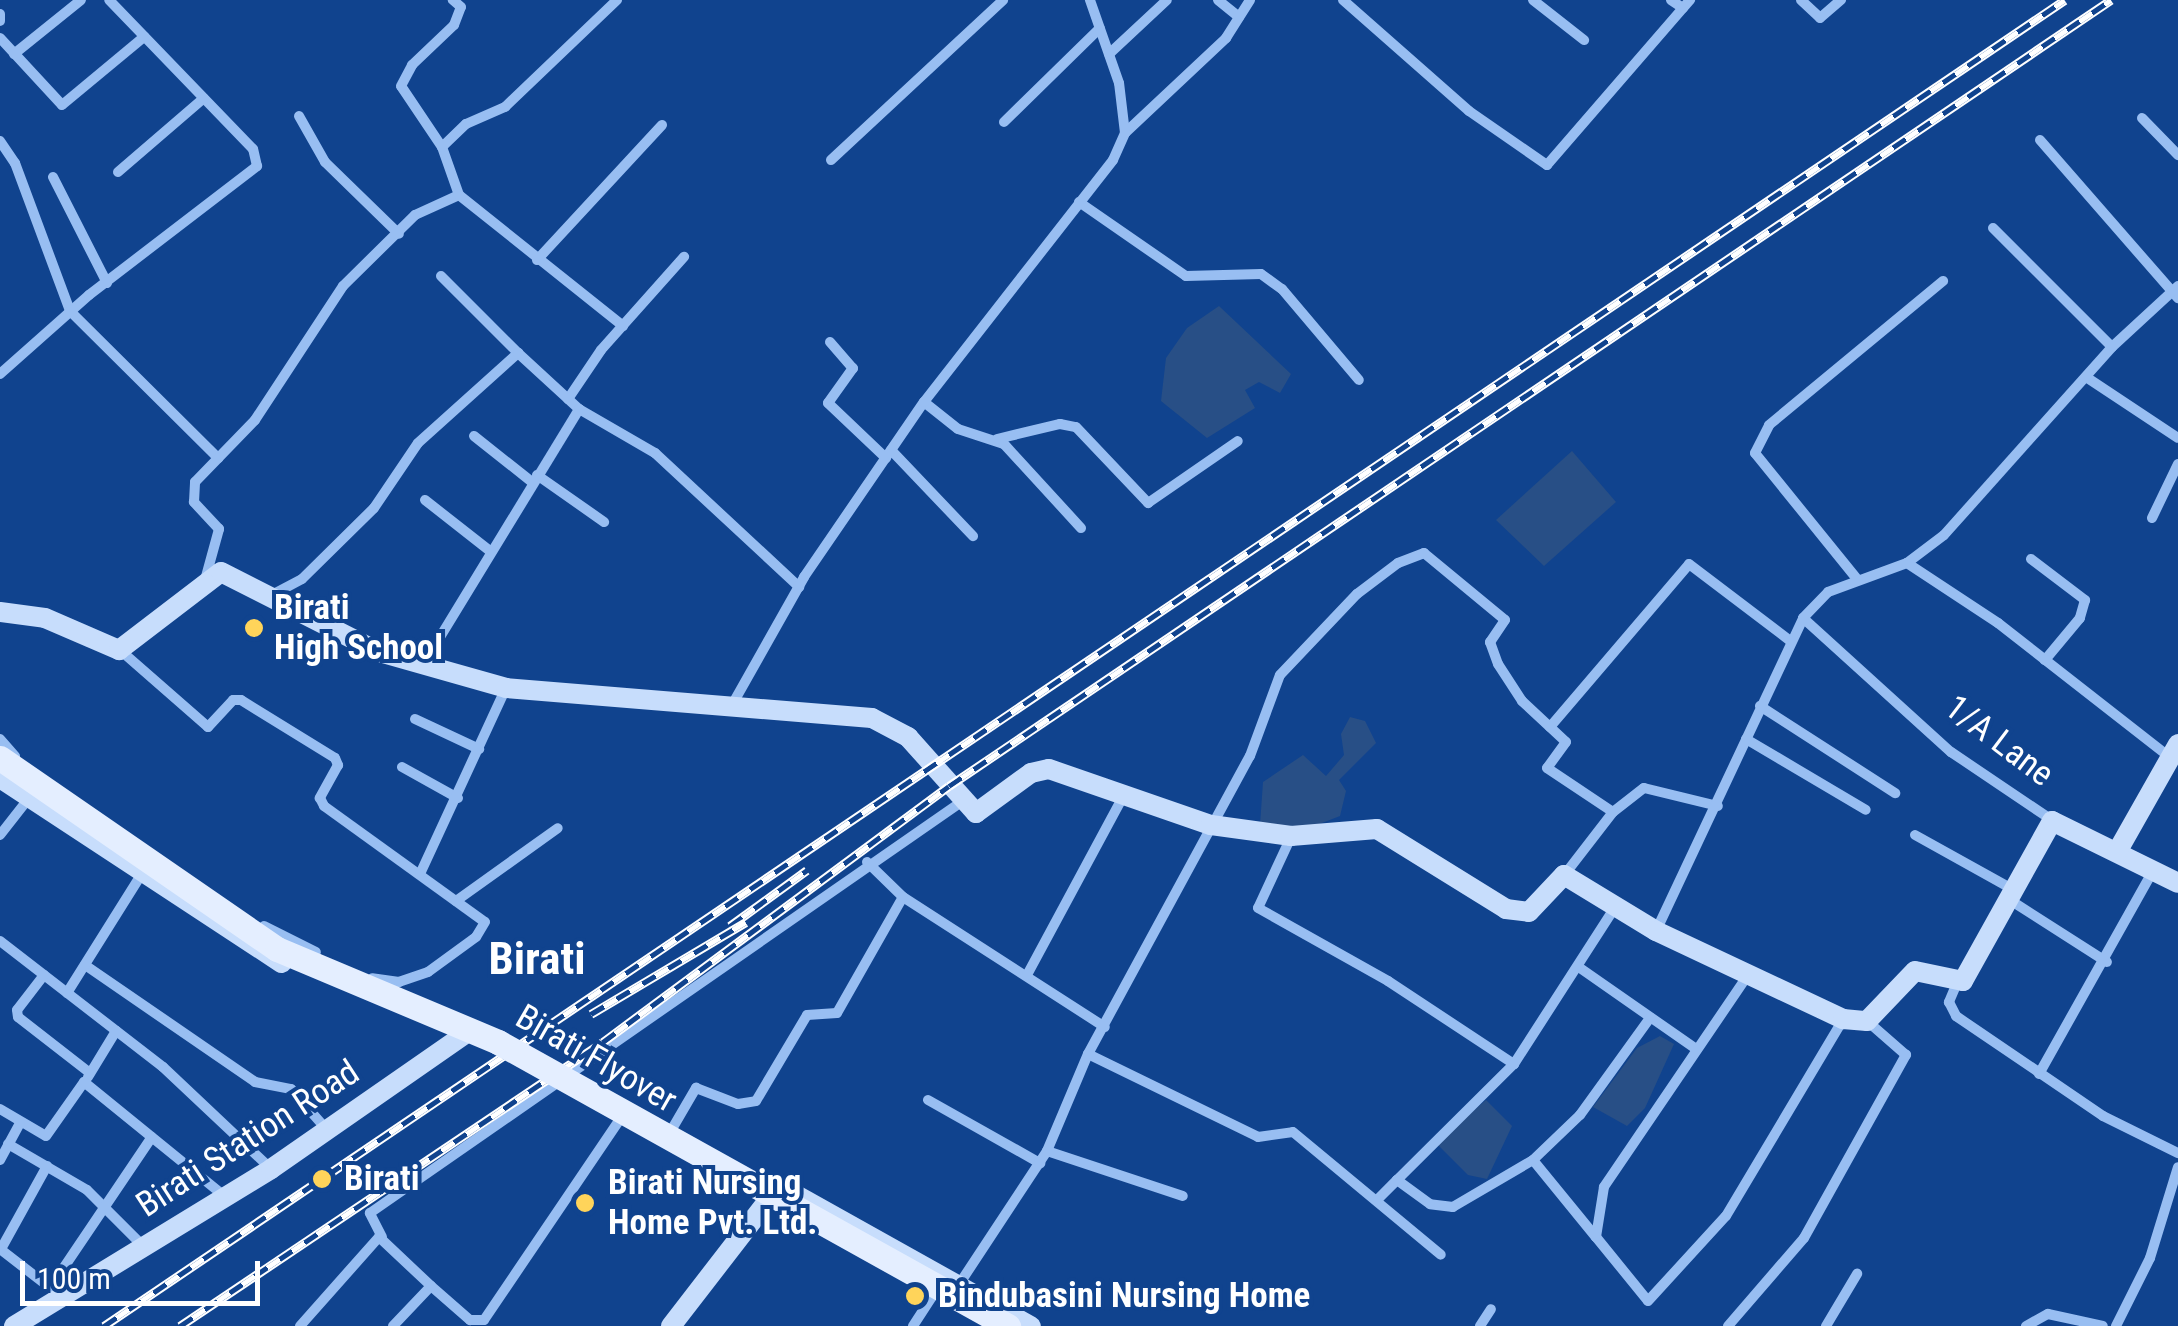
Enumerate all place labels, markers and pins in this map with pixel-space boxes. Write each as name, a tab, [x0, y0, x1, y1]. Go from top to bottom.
place label: Birati High School	[274, 587, 443, 669]
marker: Birati High School	[243, 617, 265, 639]
place label: Birati	[344, 1158, 420, 1200]
place label: Birati Nursing Home Pvt. Ltd.	[608, 1162, 817, 1244]
marker: Birati	[309, 1166, 335, 1192]
marker: Birati Nursing Home Pvt. Ltd.	[572, 1190, 598, 1216]
place label: Bindubasini Nursing Home	[938, 1275, 1310, 1317]
marker: Bindubasini Nursing Home	[902, 1283, 928, 1309]

